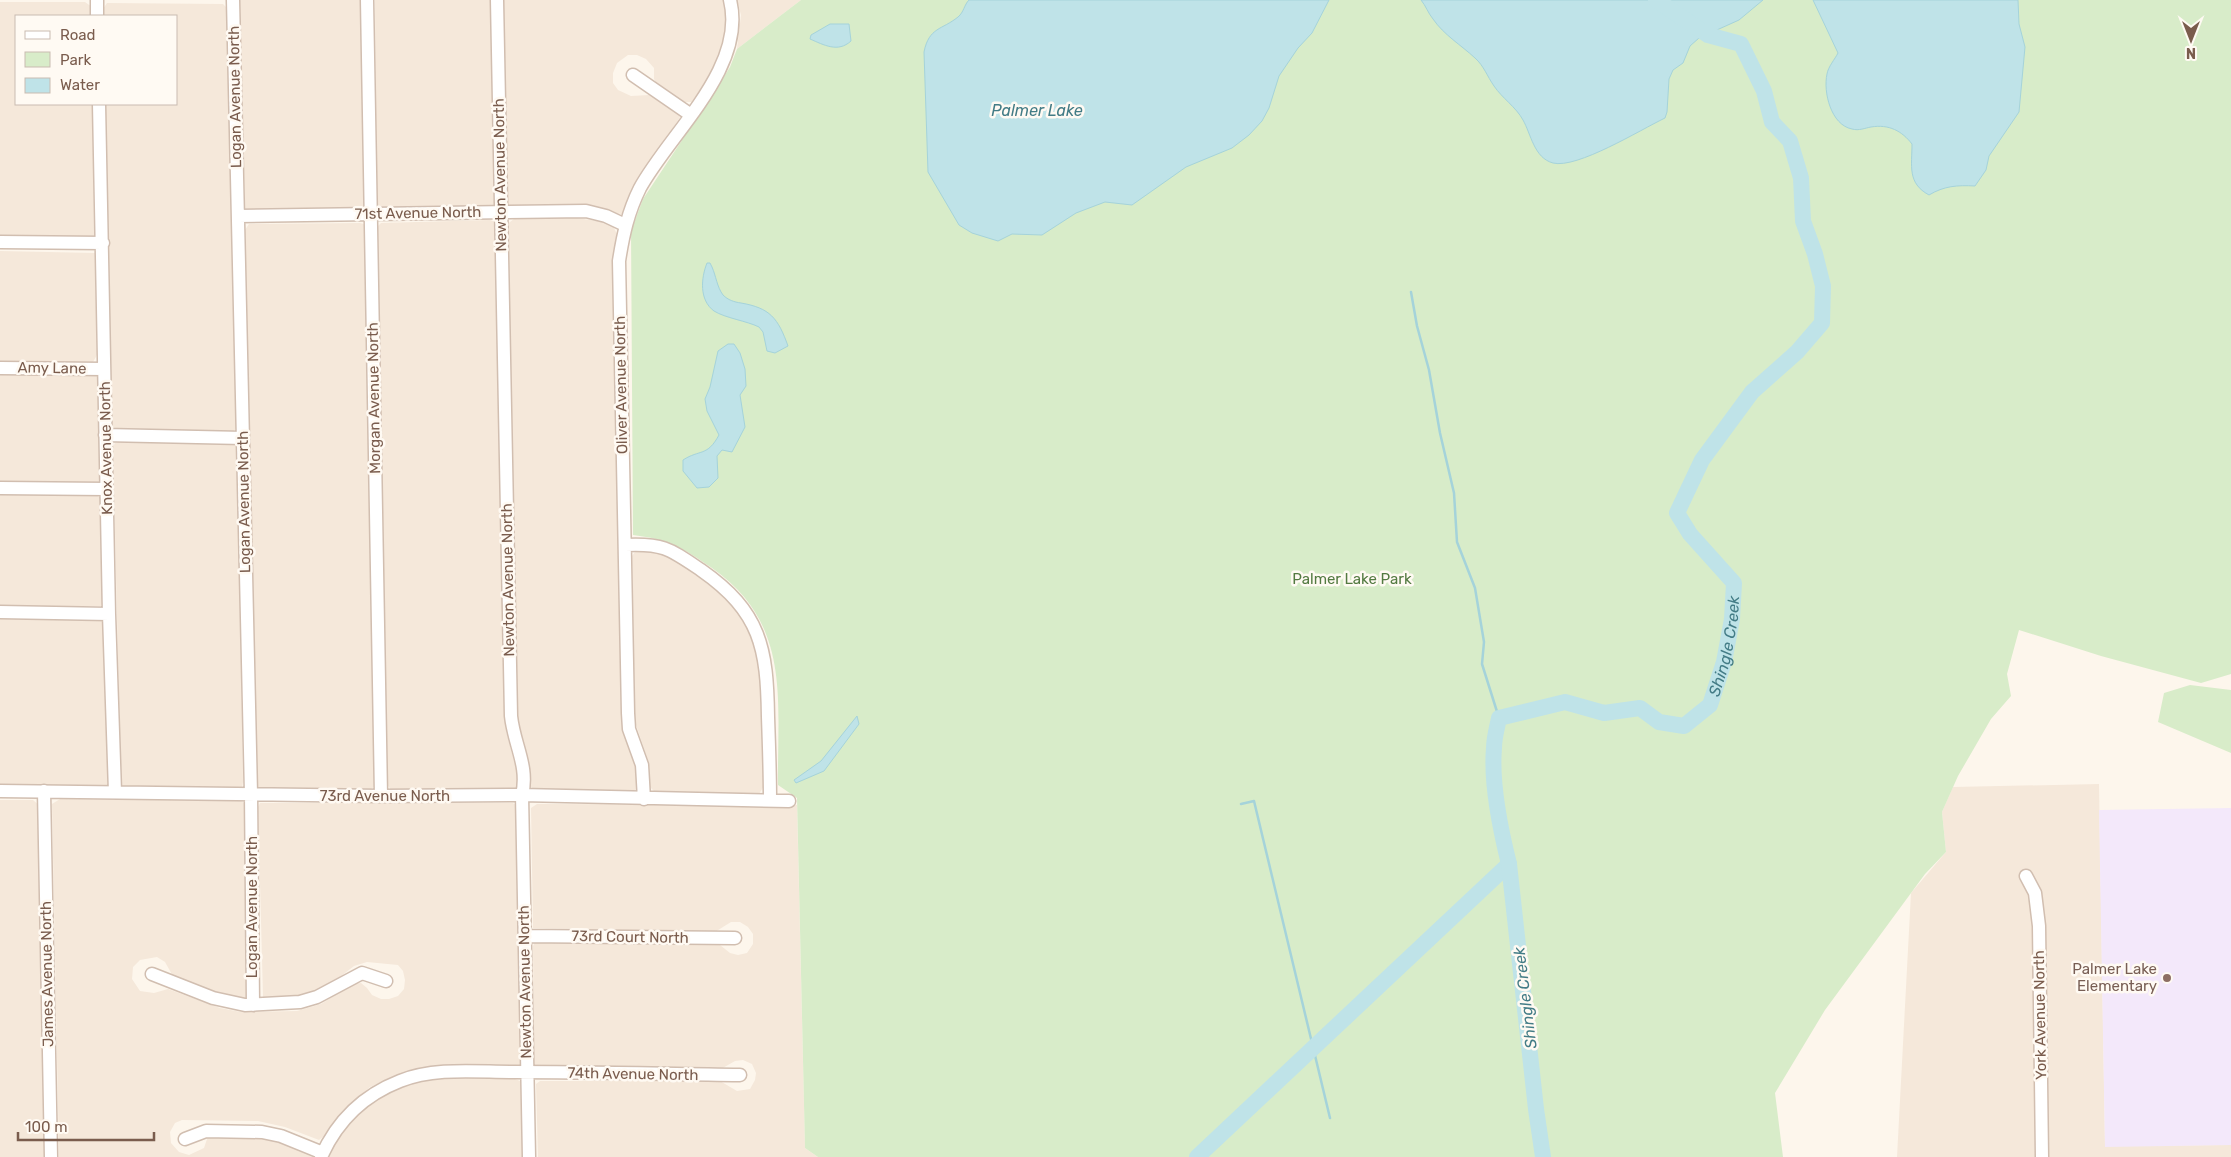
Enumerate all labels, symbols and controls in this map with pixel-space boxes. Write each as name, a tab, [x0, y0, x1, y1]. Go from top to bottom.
legend	[15, 15, 178, 105]
north arrow	[2166, 15, 2216, 65]
text: Road	[60, 26, 96, 44]
street label: Logan Avenue North	[225, 26, 245, 168]
text: N	[2186, 44, 2196, 61]
text: Park	[60, 51, 91, 69]
text: Water	[60, 76, 100, 94]
street label: Newton Avenue North	[490, 98, 510, 252]
water label: Palmer Lake	[991, 101, 1083, 120]
street label: 71st Avenue North	[354, 203, 482, 223]
street label: Oliver Avenue North	[611, 316, 631, 454]
street label: Morgan Avenue North	[364, 322, 384, 474]
street label: Amy Lane	[17, 358, 87, 378]
street label: Knox Avenue North	[96, 381, 116, 515]
street label: Logan Avenue North	[234, 431, 254, 573]
street label: Newton Avenue North	[498, 503, 518, 657]
park label: Palmer Lake Park	[1292, 570, 1412, 588]
water label: Shingle Creek	[1704, 594, 1743, 699]
street label: 73rd Avenue North	[320, 787, 450, 805]
street label: Logan Avenue North	[243, 836, 261, 978]
street label: James Avenue North	[37, 901, 57, 1047]
street label: Newton Avenue North	[515, 905, 535, 1059]
street label: 73rd Court North	[571, 927, 689, 947]
water label: Shingle Creek	[1509, 945, 1541, 1050]
street label: York Avenue North	[2030, 950, 2050, 1080]
place label: Palmer Lake Elementary	[2072, 960, 2157, 995]
marker: Palmer Lake Elementary	[2161, 972, 2173, 984]
street label: 74th Avenue North	[567, 1064, 699, 1084]
scale bar	[18, 1110, 154, 1142]
text: 100 m	[25, 1118, 67, 1136]

